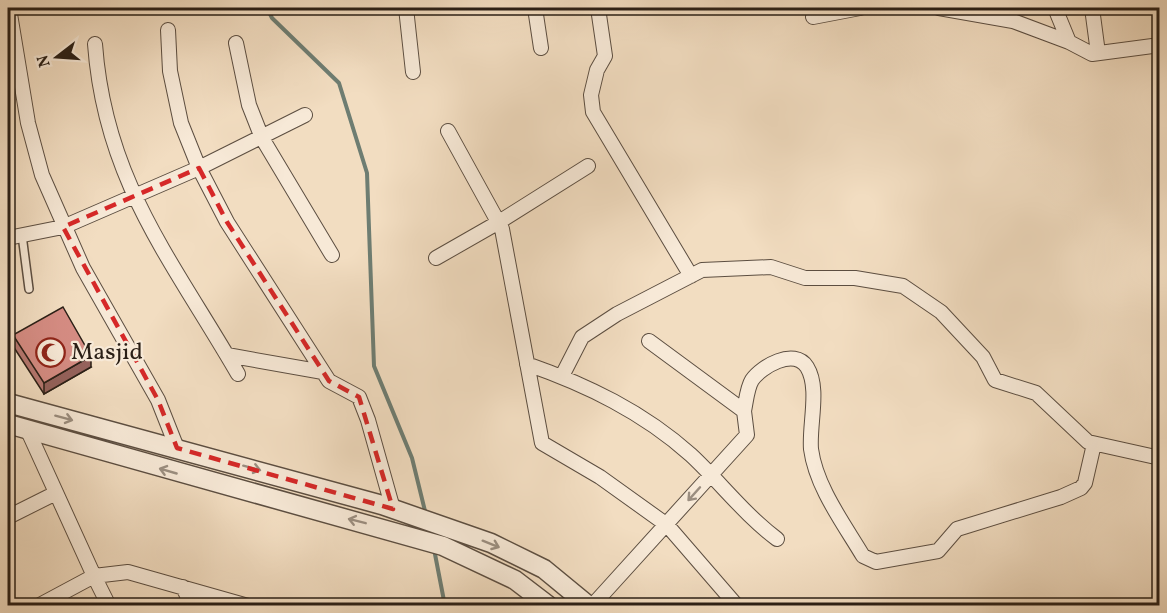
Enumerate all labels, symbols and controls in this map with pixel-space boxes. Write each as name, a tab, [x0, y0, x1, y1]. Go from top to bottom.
north arrow	[27, 27, 87, 87]
text: N	[32, 52, 57, 70]
place label: Masjid	[71, 336, 143, 370]
mosque icon: Masjid	[34, 337, 66, 369]
one-way arrow	[54, 413, 73, 424]
one-way arrow	[243, 463, 262, 475]
one-way arrow	[159, 465, 178, 476]
one-way arrow	[687, 486, 701, 501]
one-way arrow	[347, 515, 366, 527]
one-way arrow	[482, 539, 500, 550]

